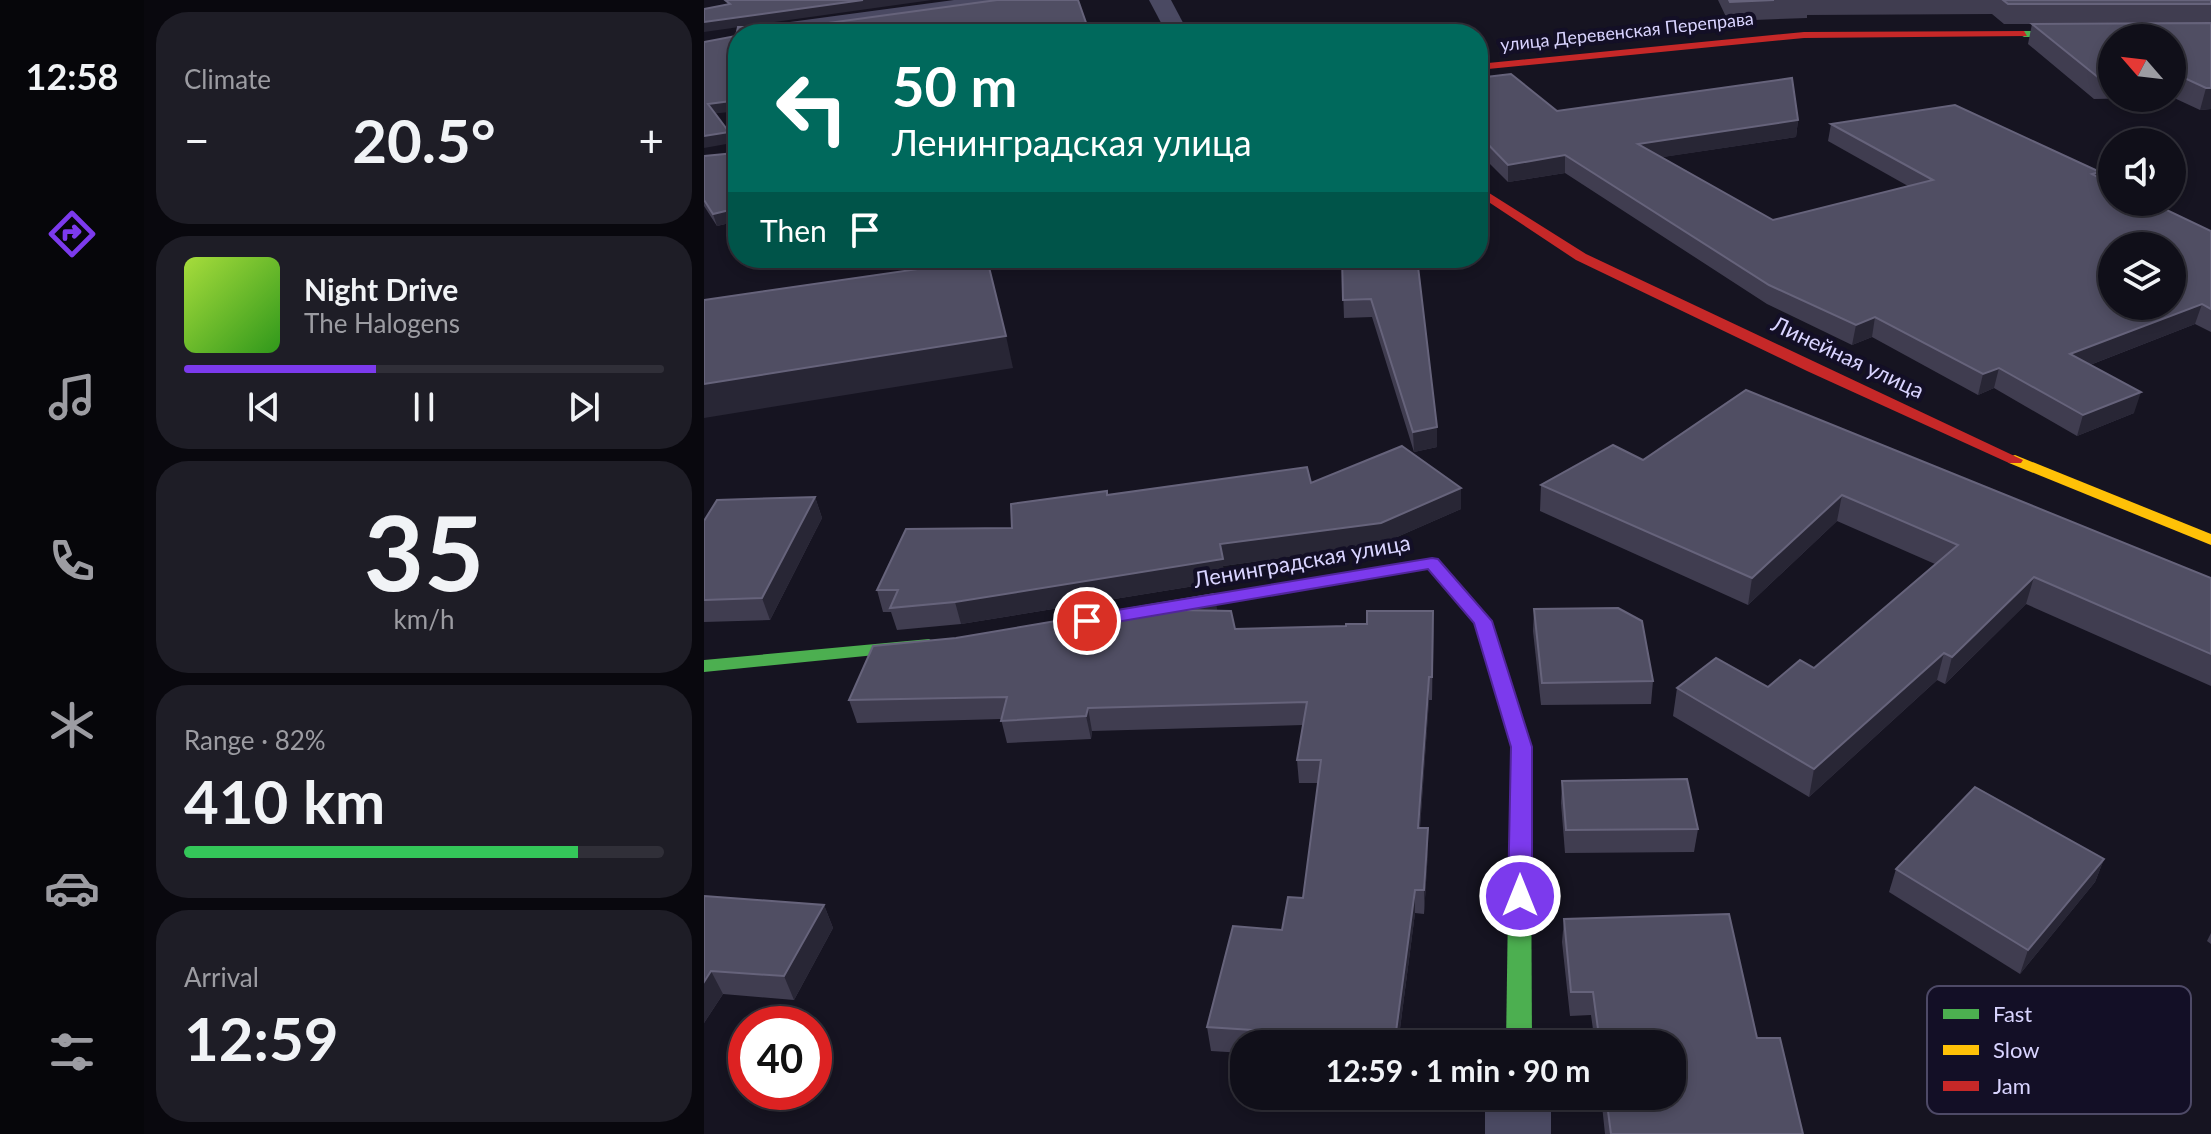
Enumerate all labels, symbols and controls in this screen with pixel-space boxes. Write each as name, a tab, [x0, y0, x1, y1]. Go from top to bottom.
street label: улица Деревенская Переправа	[1499, 7, 1755, 55]
north arrow	[2098, 24, 2186, 112]
map controls	[2098, 24, 2186, 320]
text: 50 m	[892, 52, 1017, 119]
text: 12:58	[26, 54, 118, 98]
icon: left	[760, 56, 864, 160]
text: Climate	[184, 63, 271, 95]
text: 20.5°	[352, 104, 496, 176]
text: −	[184, 114, 210, 166]
text: +	[638, 114, 664, 166]
text: Ленинградская улица	[892, 120, 1252, 164]
button: sound	[2098, 128, 2186, 216]
icon: directions	[44, 206, 100, 262]
icon: arrive	[843, 208, 887, 252]
text: Then	[760, 212, 827, 248]
button: layers	[2098, 232, 2186, 320]
text: Night Drive	[304, 271, 458, 307]
text: The Halogens	[304, 307, 460, 339]
street label: Линейная улица	[1767, 309, 1929, 404]
icon: music	[44, 369, 100, 425]
icon: previous	[242, 385, 286, 429]
icon: pause	[402, 385, 446, 429]
icon: next	[562, 385, 606, 429]
text: 35	[364, 488, 484, 613]
street label: Ленинградская улица	[1190, 528, 1412, 593]
icon: phone	[44, 533, 100, 589]
pin	[1053, 587, 1121, 655]
icon: arrive	[1065, 599, 1109, 643]
text: km/h	[394, 603, 454, 635]
icon: climate	[44, 697, 100, 753]
text: Range · 82%	[184, 724, 326, 756]
text: 410 km	[184, 765, 385, 837]
position arrow	[1478, 854, 1562, 938]
icon: car	[44, 860, 100, 916]
text: Arrival	[184, 961, 259, 993]
legend	[1927, 986, 2191, 1114]
text: Fast	[1993, 1000, 2032, 1027]
text: 12:59	[184, 1002, 339, 1074]
speed limit sign: 40	[728, 1006, 832, 1110]
icon: filters	[44, 1024, 100, 1080]
text: Slow	[1993, 1036, 2040, 1063]
text: 12:59 · 1 min · 90 m	[1326, 1052, 1590, 1088]
text: Jam	[1993, 1072, 2031, 1099]

